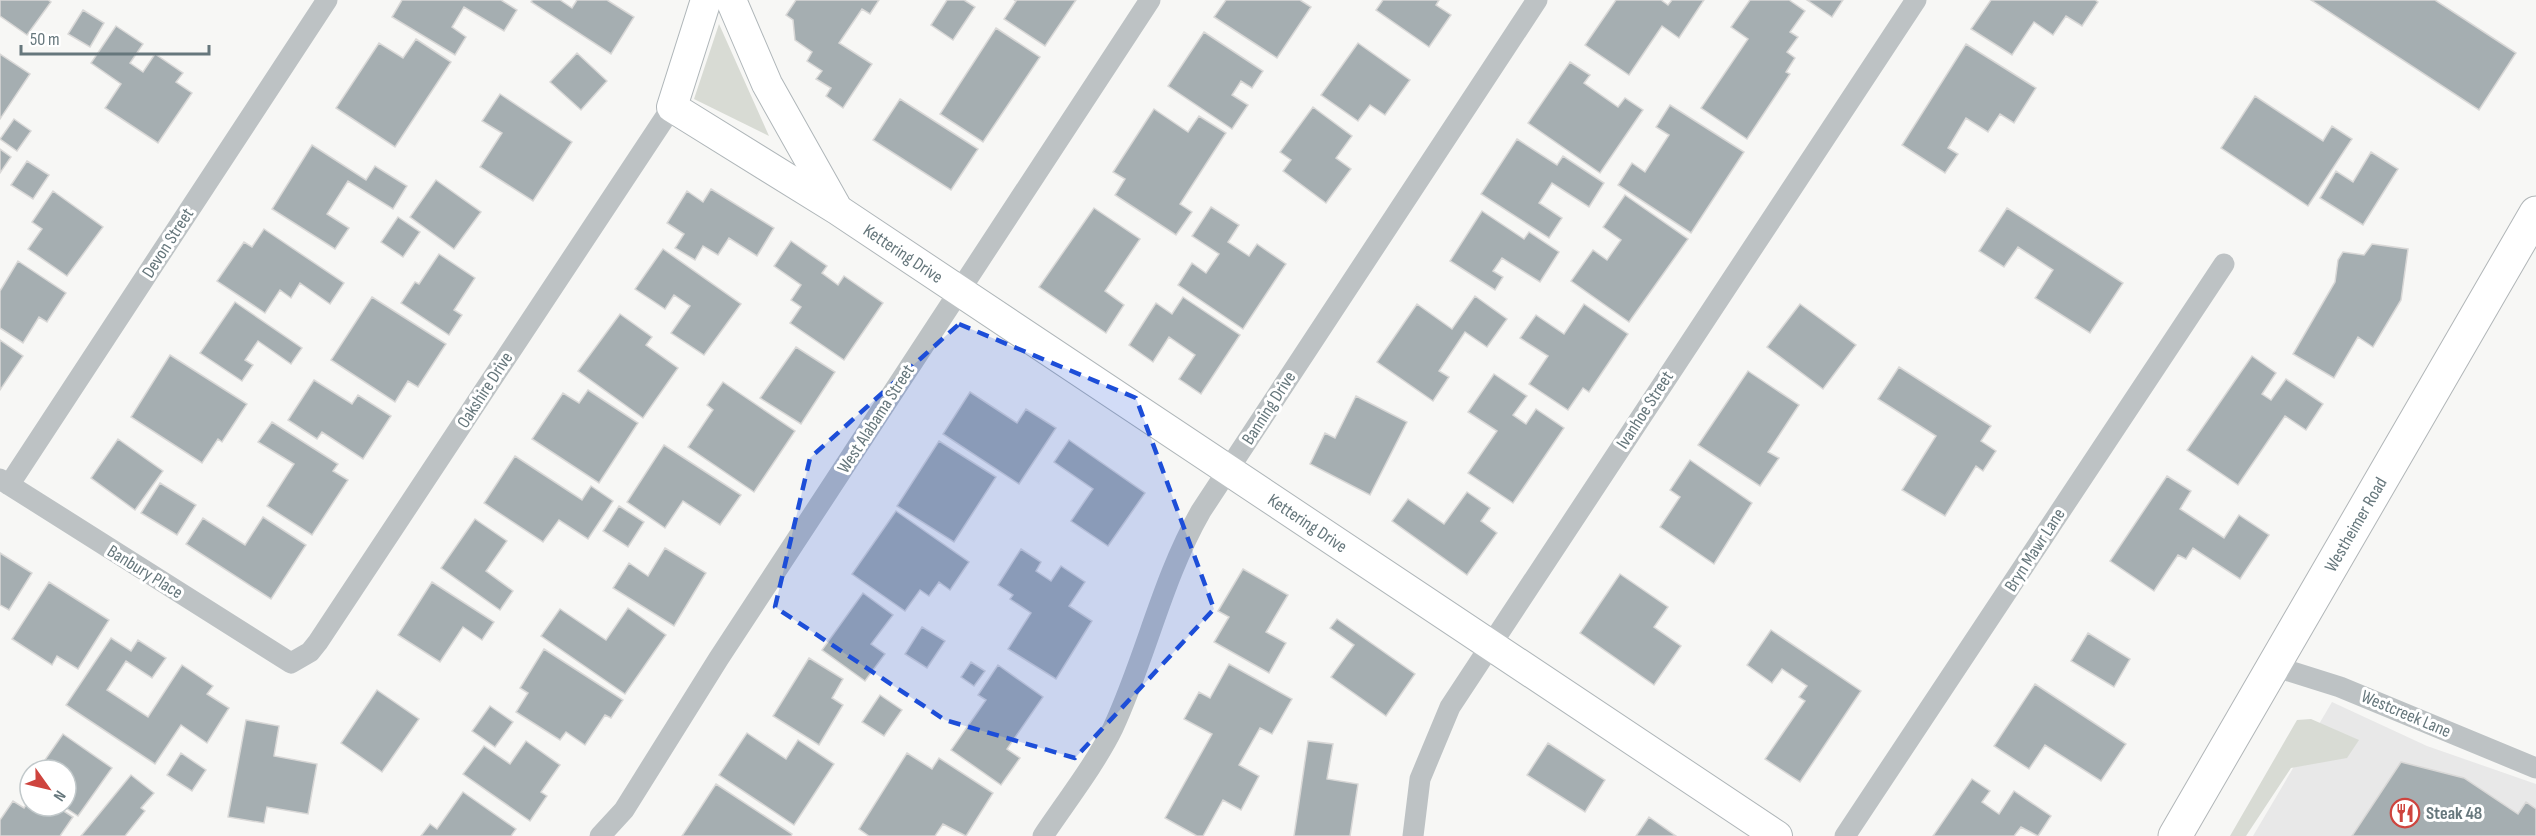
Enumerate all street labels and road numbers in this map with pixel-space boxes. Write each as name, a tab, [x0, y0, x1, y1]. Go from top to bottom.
street label: Devon Street	[138, 204, 199, 282]
street label: Kettering Drive	[860, 220, 947, 287]
street label: Oakshire Drive	[453, 348, 517, 432]
street label: West Alabama Street	[833, 360, 919, 477]
street label: Ivanhoe Street	[1612, 367, 1678, 453]
street label: Banning Drive	[1238, 368, 1300, 448]
street label: Westheimer Road	[2320, 473, 2391, 576]
street label: Kettering Drive	[1264, 489, 1351, 557]
street label: Bryn Mawr Lane	[2000, 504, 2070, 596]
street label: Banbury Place	[103, 541, 187, 603]
street label: Westcreek Lane	[2358, 686, 2454, 742]

